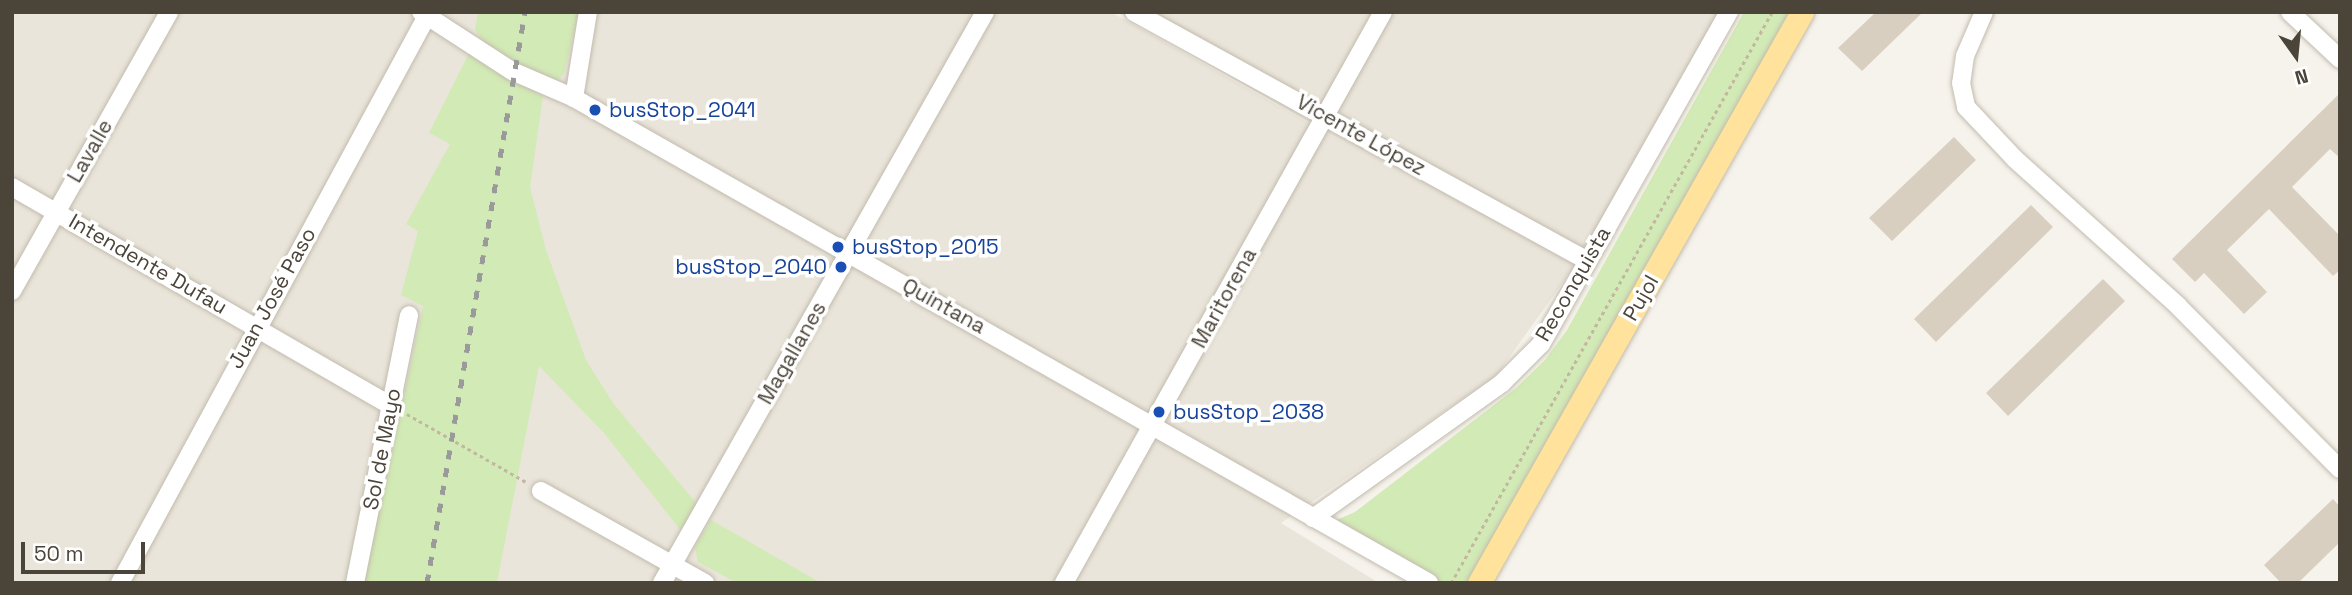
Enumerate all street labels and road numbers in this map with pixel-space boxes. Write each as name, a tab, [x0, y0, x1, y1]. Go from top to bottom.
street label: Vicente López	[1292, 89, 1430, 181]
street label: Lavalle	[62, 115, 118, 187]
street label: Intendente Dufau	[64, 208, 232, 320]
street label: Reconquista	[1530, 222, 1616, 346]
street label: Juan José Paso	[223, 223, 321, 373]
street label: Maritorena	[1186, 244, 1262, 352]
street label: Pujol	[1618, 271, 1664, 325]
street label: Quintana	[898, 273, 990, 339]
street label: Magallanes	[753, 297, 831, 409]
street label: Sol de Mayo	[358, 386, 406, 512]

